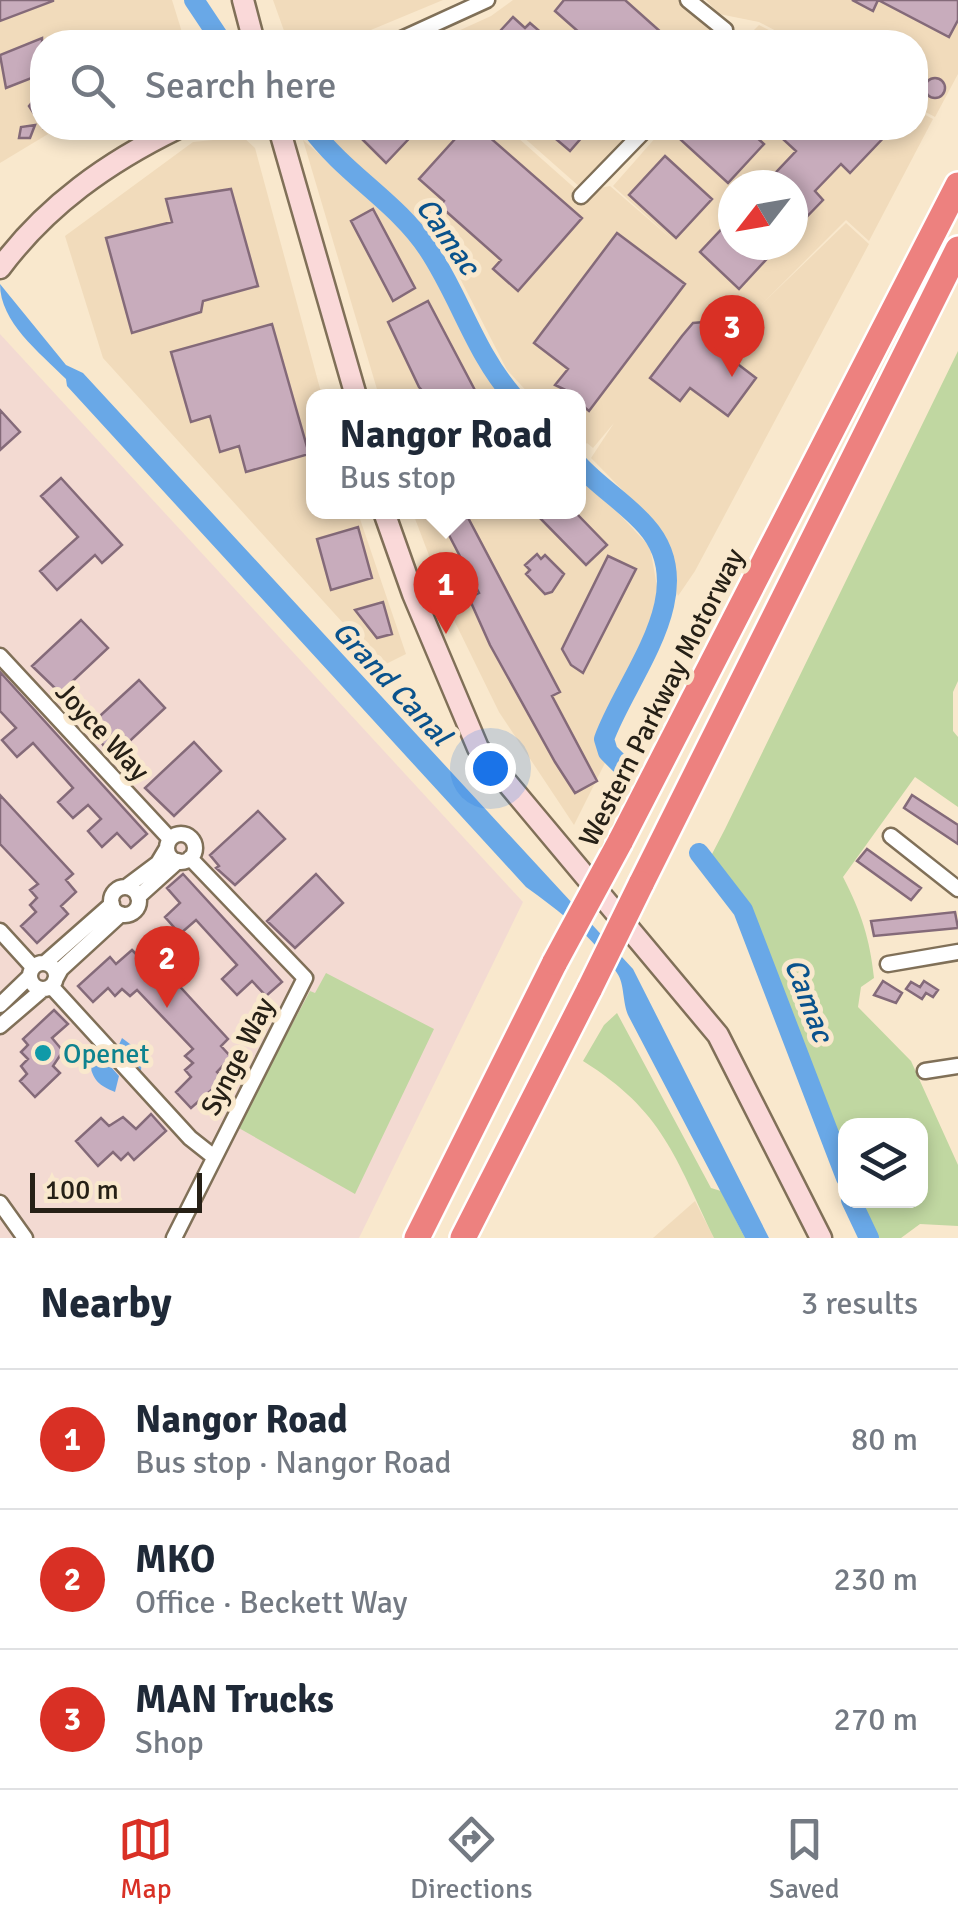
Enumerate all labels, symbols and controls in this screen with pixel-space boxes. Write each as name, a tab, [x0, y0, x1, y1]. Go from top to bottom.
search box	[30, 30, 928, 140]
icon: search	[65, 58, 120, 113]
text: Search here	[145, 62, 337, 109]
north arrow	[718, 170, 808, 260]
water label: Camac	[408, 190, 489, 284]
pin: 3	[700, 294, 764, 377]
popup	[306, 389, 586, 519]
text: Nangor Road	[340, 411, 552, 458]
text: Bus stop	[340, 458, 456, 497]
street label: Western Parkway Motorway	[572, 543, 752, 852]
pin: 1	[414, 552, 478, 634]
water label: Grand Canal	[324, 613, 460, 755]
street label: Joyce Way	[48, 675, 156, 788]
your location	[465, 743, 516, 794]
pin: 2	[134, 926, 200, 1008]
water label: Camac	[776, 953, 842, 1049]
street label: Synge Way	[194, 992, 282, 1121]
place label: Openet	[63, 1037, 150, 1071]
marker: Openet	[32, 1042, 54, 1064]
map controls	[838, 1118, 928, 1208]
button: layers	[838, 1118, 928, 1208]
scale bar	[30, 1168, 202, 1212]
text: 100 m	[45, 1173, 119, 1207]
text: Nearby	[40, 1278, 172, 1329]
text: 3 results	[801, 1284, 918, 1323]
text: Nangor Road	[135, 1396, 348, 1443]
text: 1	[64, 1420, 81, 1459]
text: 80 m	[851, 1420, 918, 1459]
text: Bus stop · Nangor Road	[135, 1443, 452, 1482]
text: MKO	[135, 1536, 215, 1583]
text: 2	[64, 1560, 81, 1599]
text: 230 m	[834, 1560, 918, 1599]
text: Office · Beckett Way	[135, 1583, 407, 1622]
text: MAN Trucks	[135, 1676, 334, 1723]
text: 3	[64, 1700, 81, 1739]
text: 270 m	[834, 1700, 918, 1739]
text: Shop	[135, 1723, 204, 1762]
tab: Map	[118, 1812, 173, 1906]
tab: Directions	[410, 1812, 532, 1906]
tab: Saved	[769, 1812, 840, 1906]

